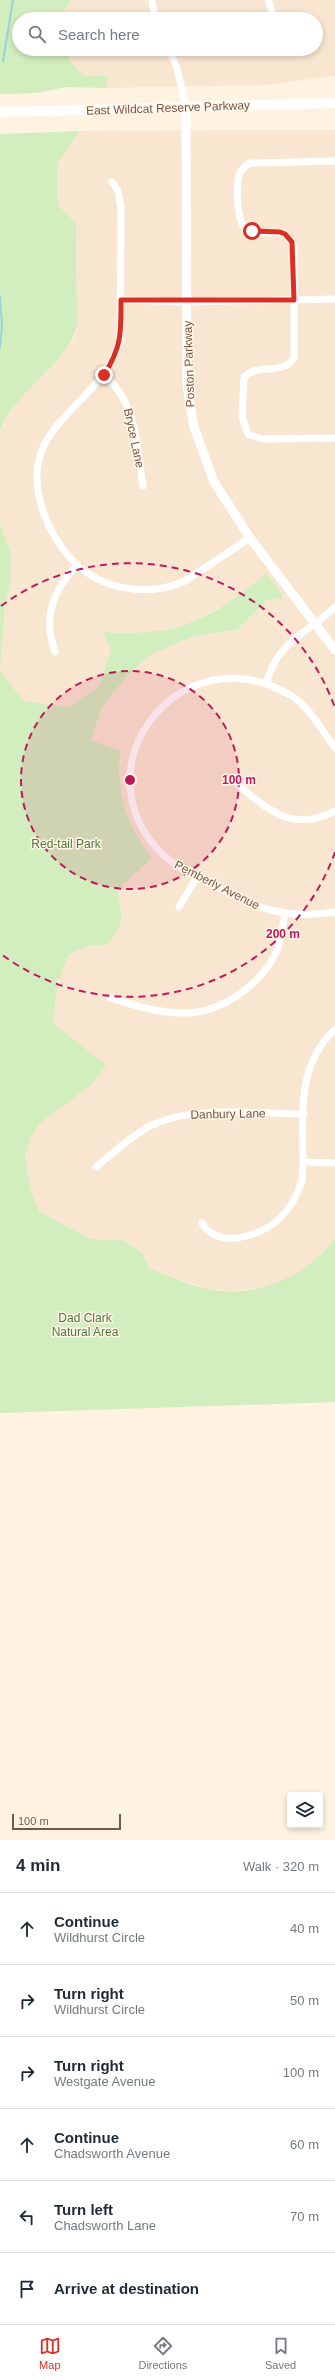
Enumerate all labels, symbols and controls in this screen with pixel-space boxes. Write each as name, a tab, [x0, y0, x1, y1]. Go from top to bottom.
search box	[12, 12, 323, 56]
icon: search	[26, 23, 48, 45]
text: Search here	[58, 26, 140, 43]
street label: East Wildcat Reserve Parkway	[86, 98, 250, 118]
route start	[243, 222, 261, 240]
street label: Poston Parkway	[180, 320, 198, 408]
route end	[95, 366, 113, 384]
street label: Bryce Lane	[121, 407, 147, 469]
centre of rings	[123, 773, 137, 787]
text: 100 m	[222, 773, 256, 787]
park label: Red-tail Park	[31, 837, 102, 851]
street label: Pemberly Avenue	[172, 857, 262, 913]
text: 200 m	[266, 927, 300, 941]
street label: Danbury Lane	[190, 1106, 266, 1122]
park label: Dad Clark Natural Area	[52, 1311, 119, 1339]
map controls	[287, 1792, 323, 1828]
button: layers	[287, 1792, 323, 1828]
scale bar	[12, 1812, 121, 1831]
text: 100 m	[18, 1815, 49, 1827]
text: 4 min	[16, 1856, 60, 1875]
text: Walk · 320 m	[243, 1859, 319, 1874]
text: Continue	[54, 1913, 119, 1930]
icon: ahead	[16, 1918, 38, 1940]
text: 40 m	[290, 1921, 319, 1936]
text: Wildhurst Circle	[54, 1930, 145, 1945]
text: Turn right	[54, 1985, 124, 2002]
icon: right	[16, 1990, 38, 2012]
text: 50 m	[290, 1993, 319, 2008]
text: Wildhurst Circle	[54, 2002, 145, 2017]
text: Turn right	[54, 2057, 124, 2074]
icon: right	[16, 2062, 38, 2084]
text: 100 m	[283, 2065, 319, 2080]
text: Westgate Avenue	[54, 2074, 155, 2089]
text: Continue	[54, 2129, 119, 2146]
icon: ahead	[16, 2134, 38, 2156]
text: 60 m	[290, 2137, 319, 2152]
text: Chadsworth Avenue	[54, 2146, 170, 2161]
text: Turn left	[54, 2201, 113, 2218]
icon: left	[16, 2206, 38, 2228]
text: 70 m	[290, 2209, 319, 2224]
text: Chadsworth Lane	[54, 2218, 156, 2233]
icon: arrive	[16, 2278, 38, 2300]
text: Arrive at destination	[54, 2280, 199, 2297]
tab: Map	[39, 2335, 61, 2371]
tab: Directions	[138, 2335, 187, 2371]
tab: Saved	[265, 2335, 296, 2371]

